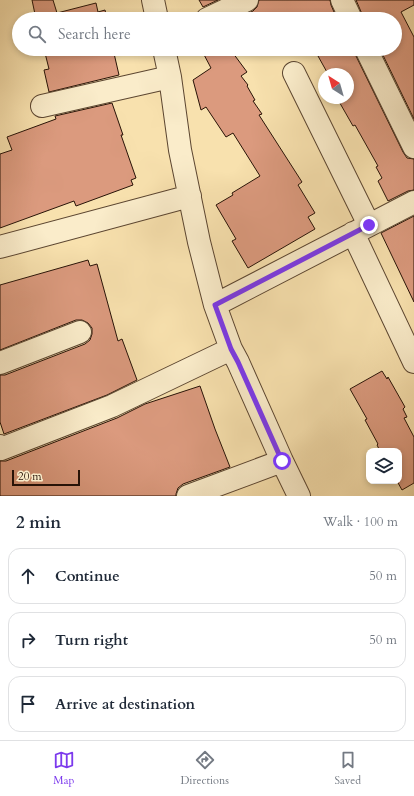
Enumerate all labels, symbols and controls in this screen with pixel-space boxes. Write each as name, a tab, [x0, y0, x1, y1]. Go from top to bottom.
search box	[12, 12, 402, 56]
icon: search	[26, 23, 48, 45]
text: Search here	[58, 24, 131, 44]
north arrow	[318, 68, 354, 104]
route end	[360, 216, 378, 234]
map controls	[366, 448, 402, 484]
button: layers	[366, 448, 402, 484]
route start	[273, 452, 291, 470]
scale bar	[12, 468, 80, 487]
text: 20 m	[18, 469, 42, 484]
text: 2 min	[16, 511, 61, 534]
text: Walk · 100 m	[323, 513, 398, 531]
icon: ahead	[17, 565, 39, 587]
text: Continue	[55, 566, 120, 586]
text: 50 m	[369, 567, 397, 585]
icon: right	[17, 629, 39, 651]
text: Turn right	[55, 630, 128, 650]
text: 50 m	[369, 631, 397, 649]
icon: arrive	[17, 693, 39, 715]
text: Arrive at destination	[55, 694, 195, 714]
tab: Map	[53, 749, 75, 788]
tab: Directions	[180, 749, 229, 788]
tab: Saved	[335, 749, 361, 788]

